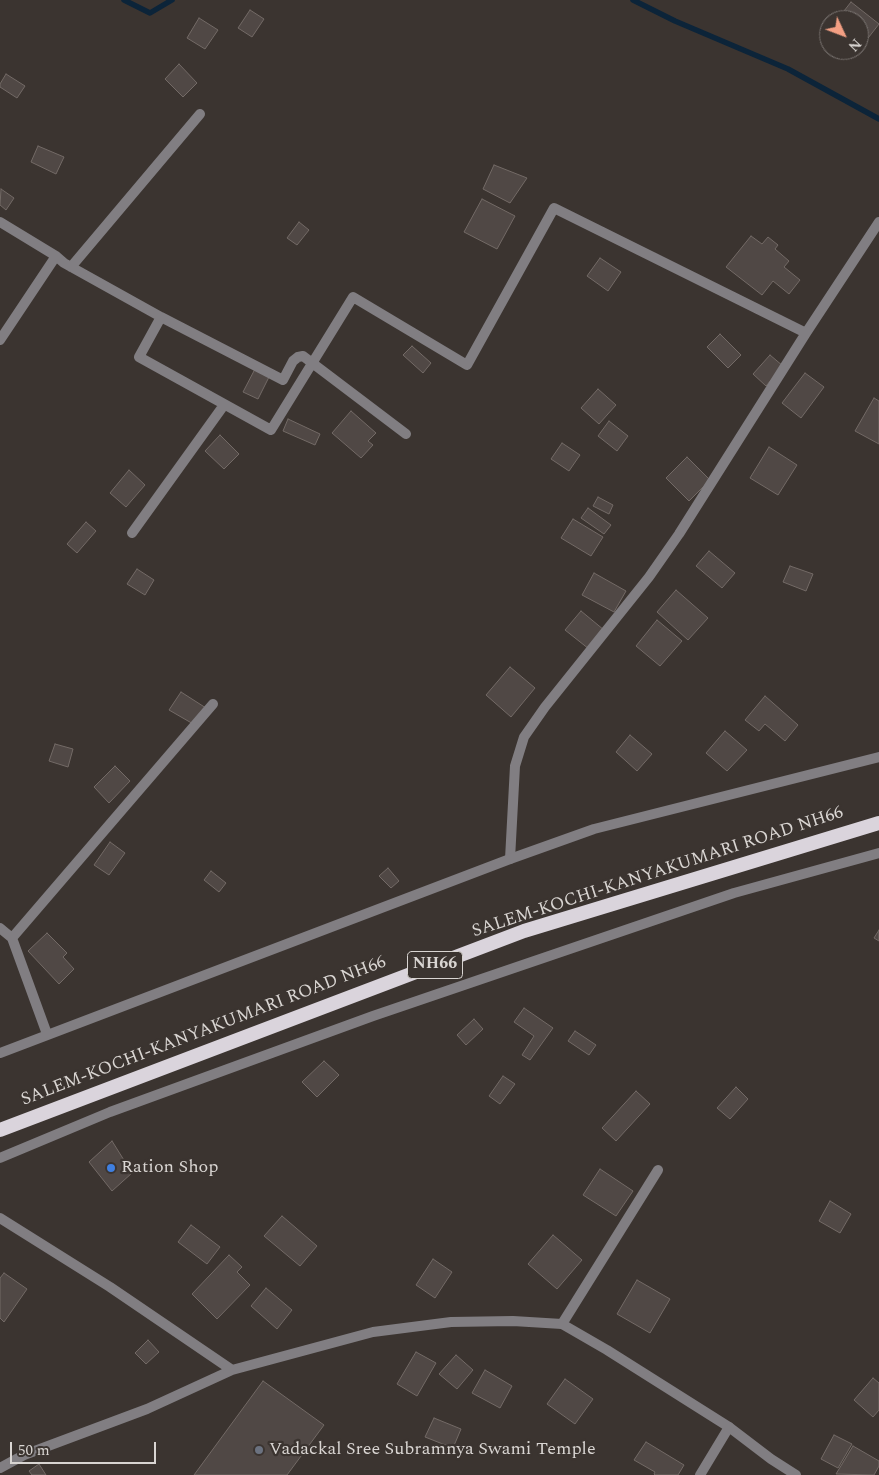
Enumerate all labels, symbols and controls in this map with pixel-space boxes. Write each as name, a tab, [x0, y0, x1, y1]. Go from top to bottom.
north arrow	[819, 10, 869, 60]
text: N	[843, 34, 866, 56]
street label: SALEM-KOCHI-KANYAKUMARI ROAD NH66	[470, 803, 846, 943]
street label: SALEM-KOCHI-KANYAKUMARI ROAD NH66	[18, 952, 390, 1112]
road number: NH66	[408, 952, 462, 978]
place label: Ration Shop	[121, 1157, 219, 1179]
marker: Ration Shop	[105, 1162, 117, 1174]
scale bar	[12, 1432, 159, 1464]
text: 50 m	[18, 1439, 50, 1462]
place label: Vadackal Sree Subramnya Swami Temple	[269, 1439, 596, 1461]
marker: Vadackal Sree Subramnya Swami Temple	[253, 1444, 265, 1456]

